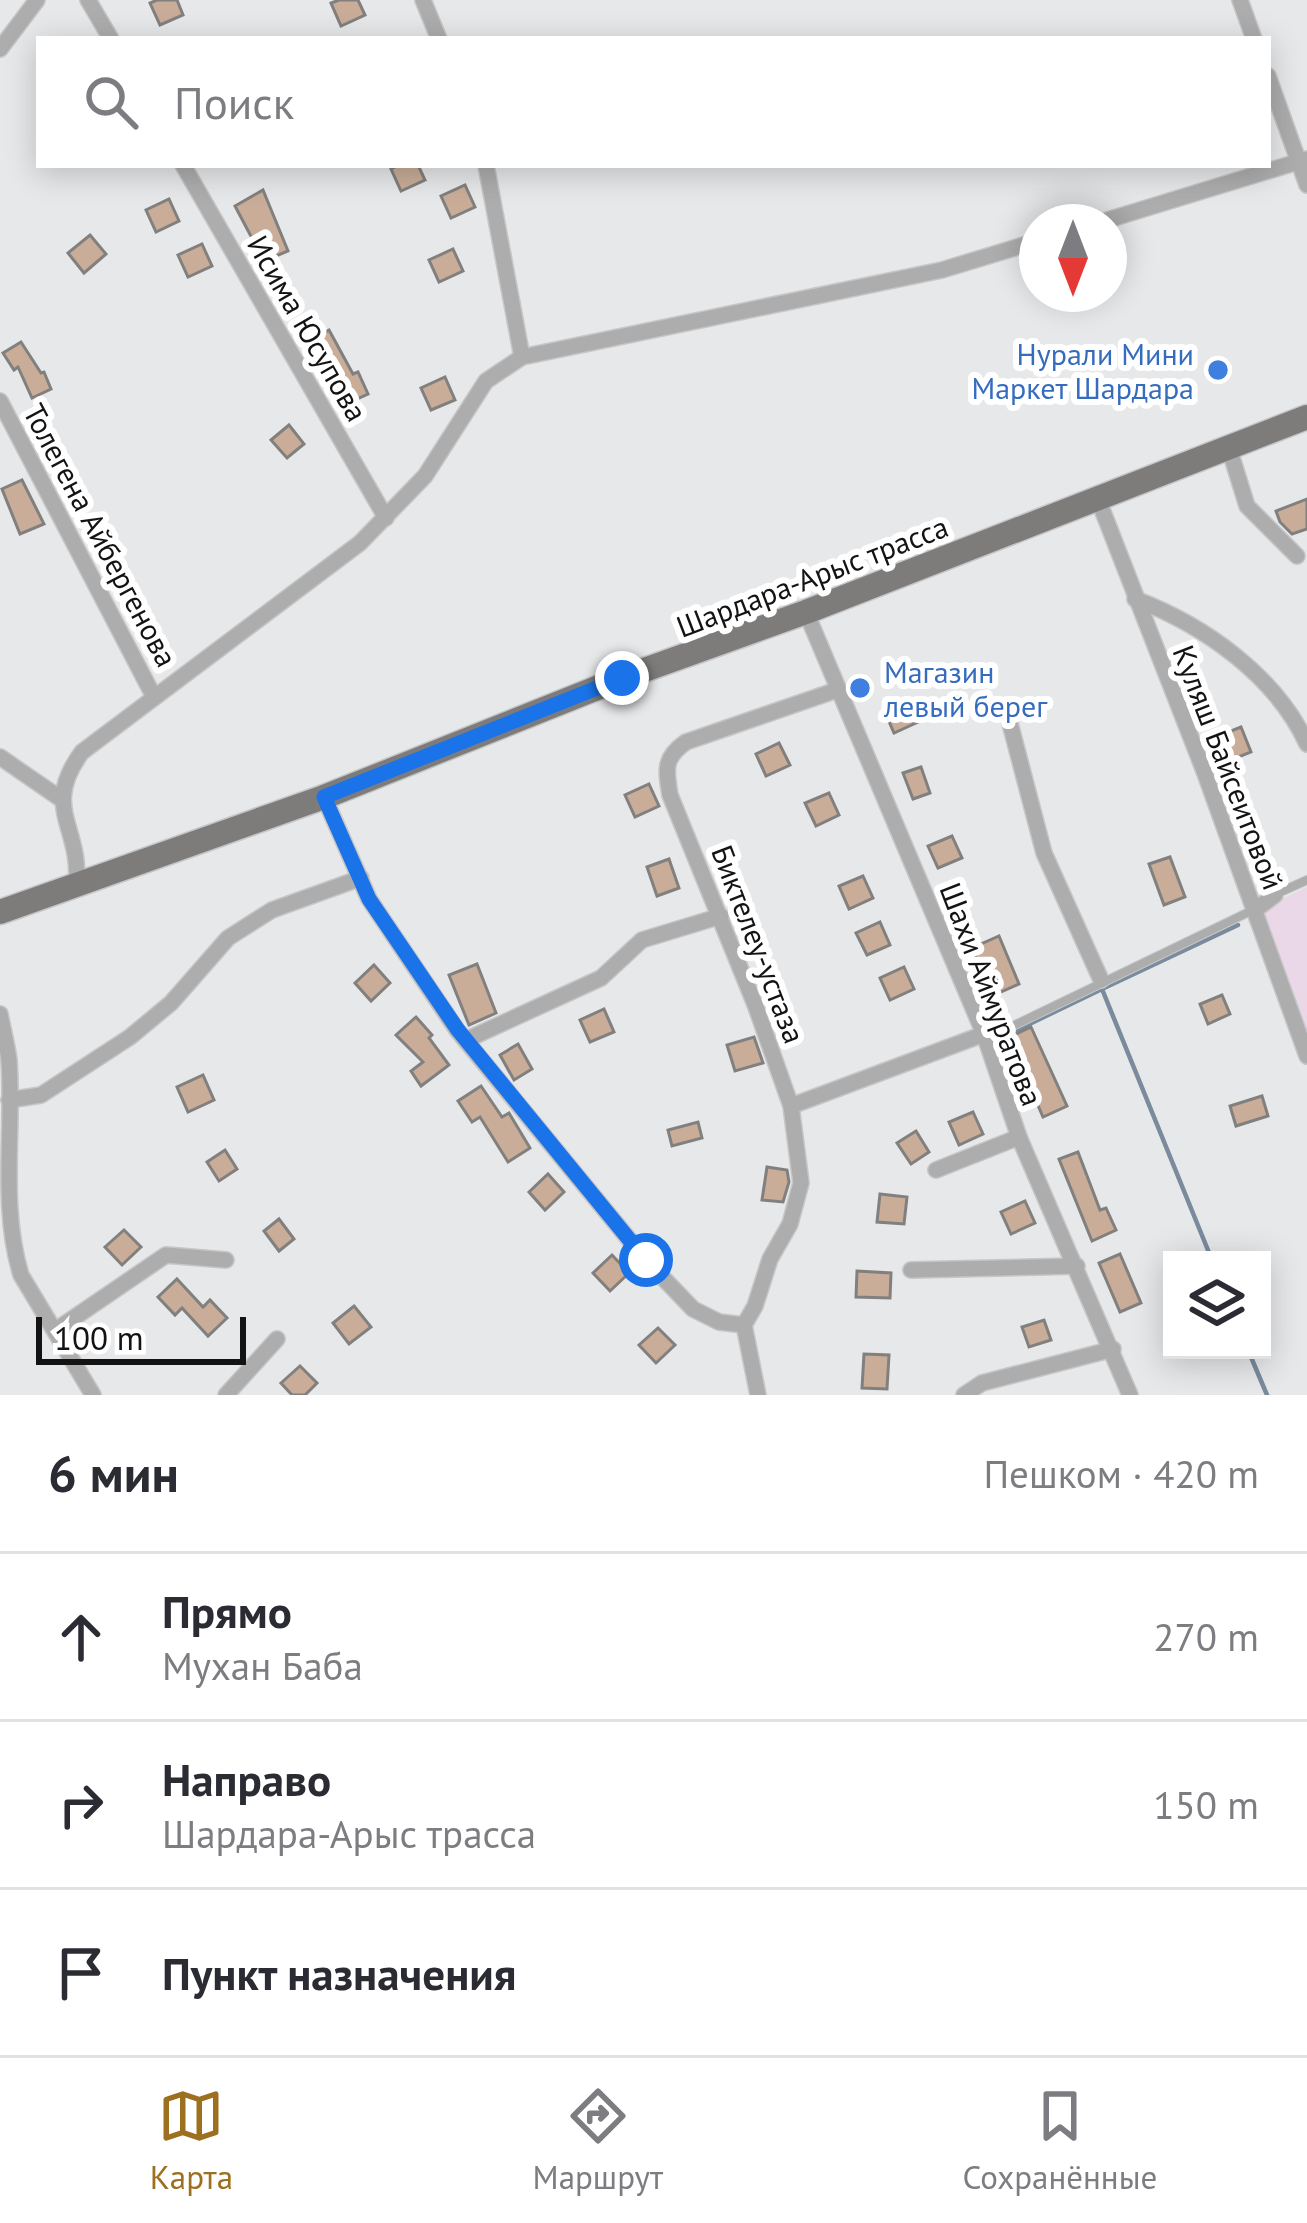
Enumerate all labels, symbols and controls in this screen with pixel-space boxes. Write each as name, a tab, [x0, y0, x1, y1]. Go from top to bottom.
search box	[36, 36, 1271, 168]
icon: search	[78, 69, 144, 135]
text: Поиск	[174, 73, 294, 131]
north arrow	[1019, 204, 1127, 312]
street label: Исима Юсупова	[239, 228, 377, 428]
place label: Нурали Мини Маркет Шардара	[971, 334, 1194, 407]
marker: Нурали Мини Маркет Шардара	[1205, 357, 1231, 383]
street label: Толегена Айбергенова	[15, 397, 187, 673]
street label: Шардара-Арыс трасса	[671, 506, 953, 646]
street label: Куляш Байсеитовой	[1164, 639, 1294, 895]
route end	[595, 651, 649, 705]
place label: Магазин левый берег	[883, 652, 1048, 725]
marker: Магазин левый берег	[847, 675, 873, 701]
street label: Биктелеу-устаза	[703, 839, 815, 1049]
street label: Шахи Аймуратова	[932, 877, 1052, 1111]
route start	[619, 1233, 673, 1287]
map controls	[1163, 1251, 1271, 1359]
button: layers	[1163, 1251, 1271, 1359]
scale bar	[36, 1311, 246, 1364]
text: 100 m	[54, 1316, 144, 1359]
text: 6 мин	[48, 1440, 179, 1506]
text: Пешком · 420 m	[983, 1448, 1259, 1499]
text: Прямо	[162, 1582, 292, 1640]
icon: ahead	[48, 1604, 114, 1670]
text: 270 m	[1153, 1611, 1259, 1662]
text: Мухан Баба	[162, 1640, 363, 1691]
text: Направо	[162, 1750, 331, 1808]
icon: right	[48, 1772, 114, 1838]
text: 150 m	[1153, 1779, 1259, 1830]
text: Шардара-Арыс трасса	[162, 1808, 536, 1859]
icon: arrive	[48, 1940, 114, 2006]
text: Пункт назначения	[162, 1944, 516, 2002]
tab: Карта	[150, 2083, 233, 2198]
tab: Маршрут	[533, 2083, 663, 2198]
tab: Сохранённые	[963, 2083, 1157, 2198]

